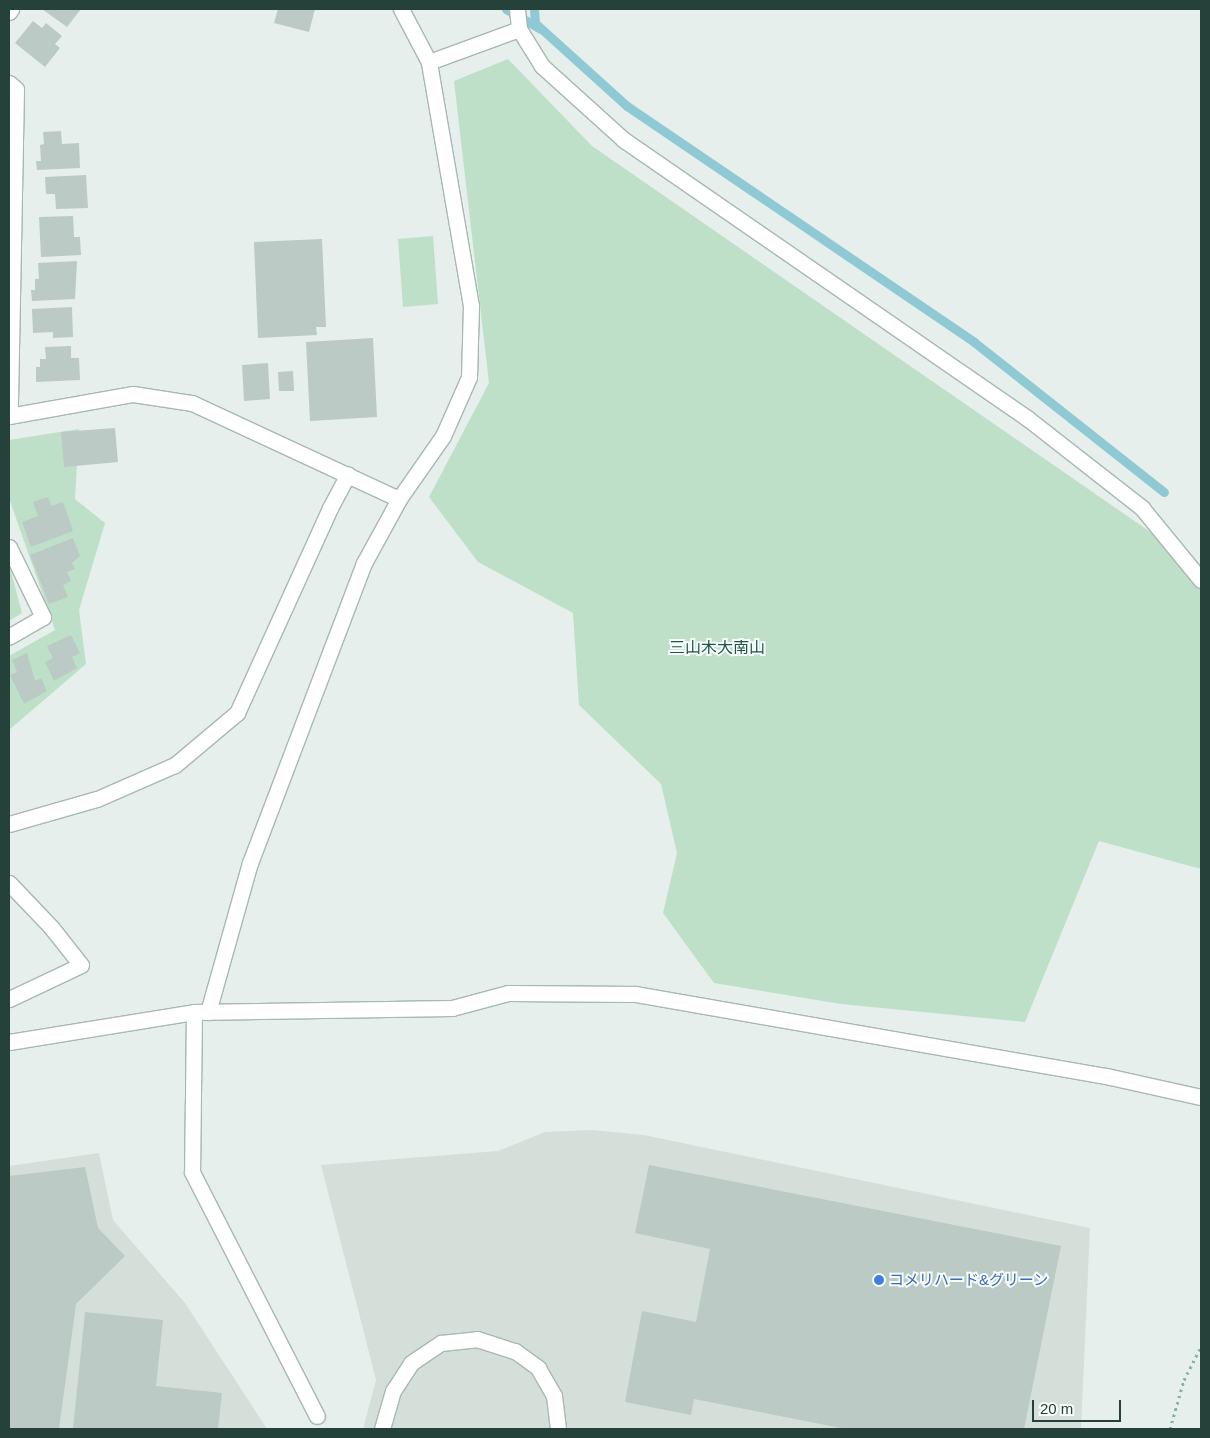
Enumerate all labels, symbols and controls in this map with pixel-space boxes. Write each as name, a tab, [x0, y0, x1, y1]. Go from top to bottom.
district label: 三山木大南山	[669, 638, 765, 658]
place label: コメリハード&グリーン	[889, 1271, 1049, 1289]
marker: コメリハード&グリーン	[873, 1274, 885, 1286]
scale bar	[1035, 1390, 1124, 1422]
text: 20 m	[1040, 1400, 1073, 1417]

